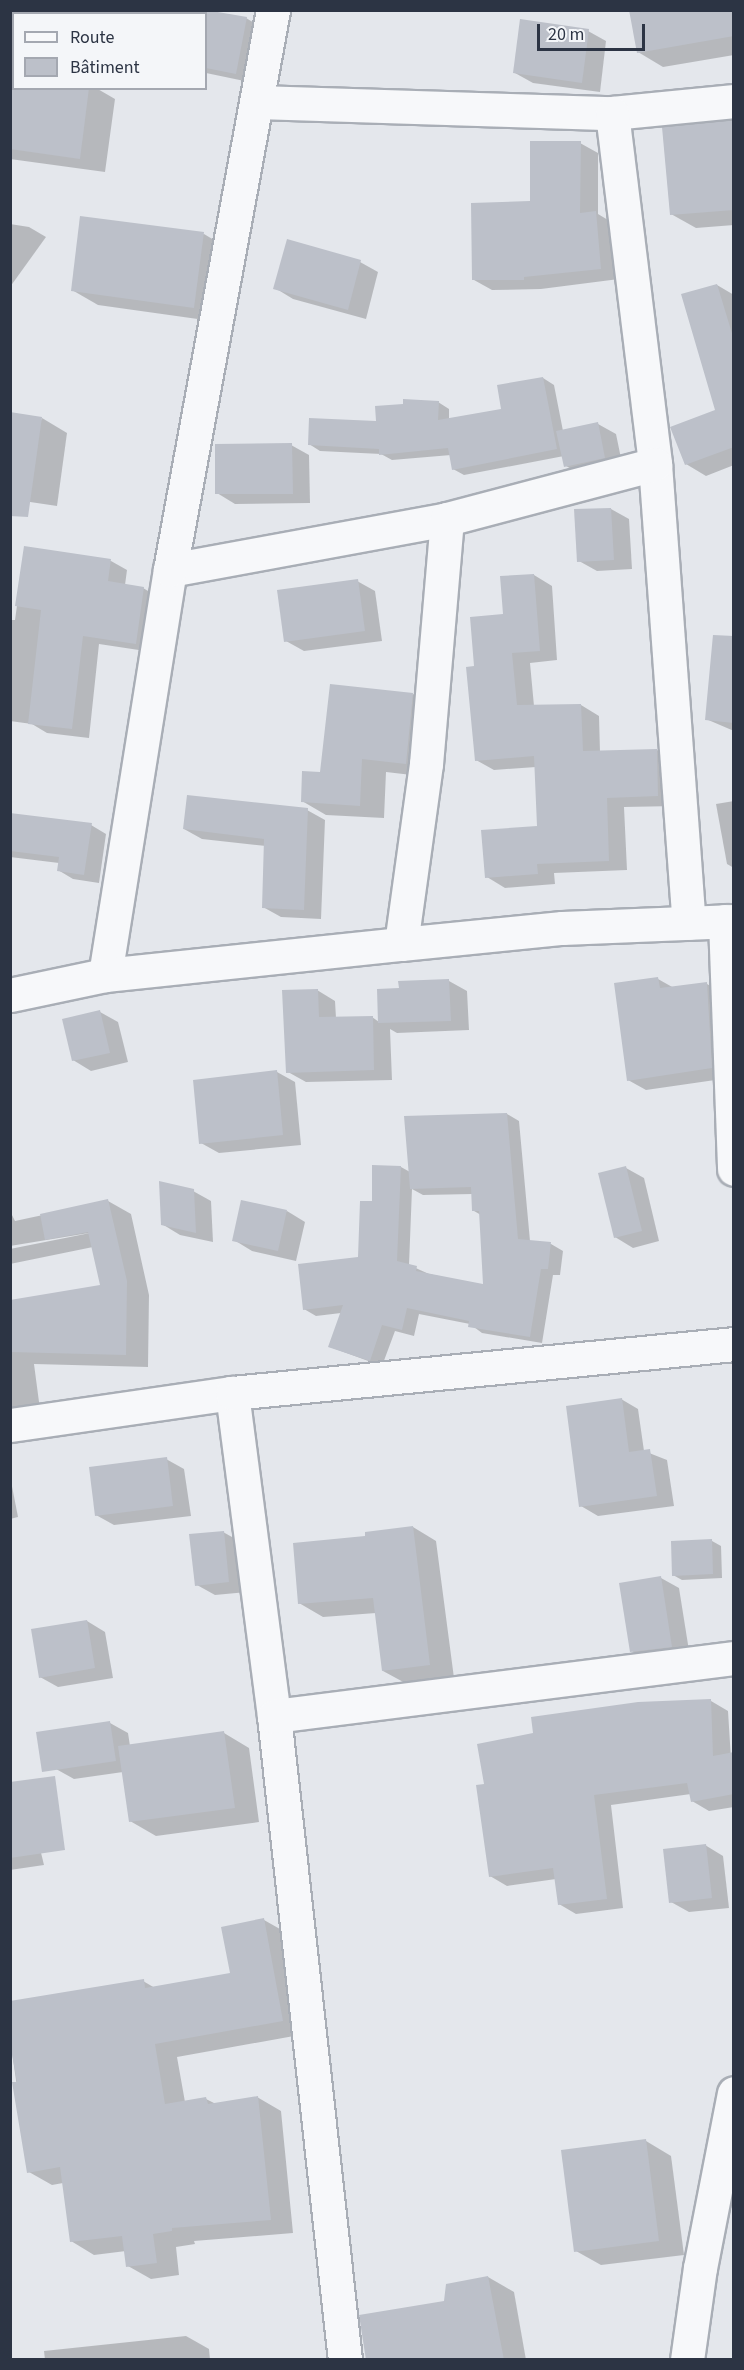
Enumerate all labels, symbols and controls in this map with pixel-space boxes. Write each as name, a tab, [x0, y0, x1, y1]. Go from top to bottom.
legend	[12, 12, 207, 90]
scale bar	[540, 12, 648, 50]
text: 20 m	[548, 22, 584, 47]
text: Route	[70, 25, 114, 50]
text: Bâtiment	[70, 55, 140, 80]

